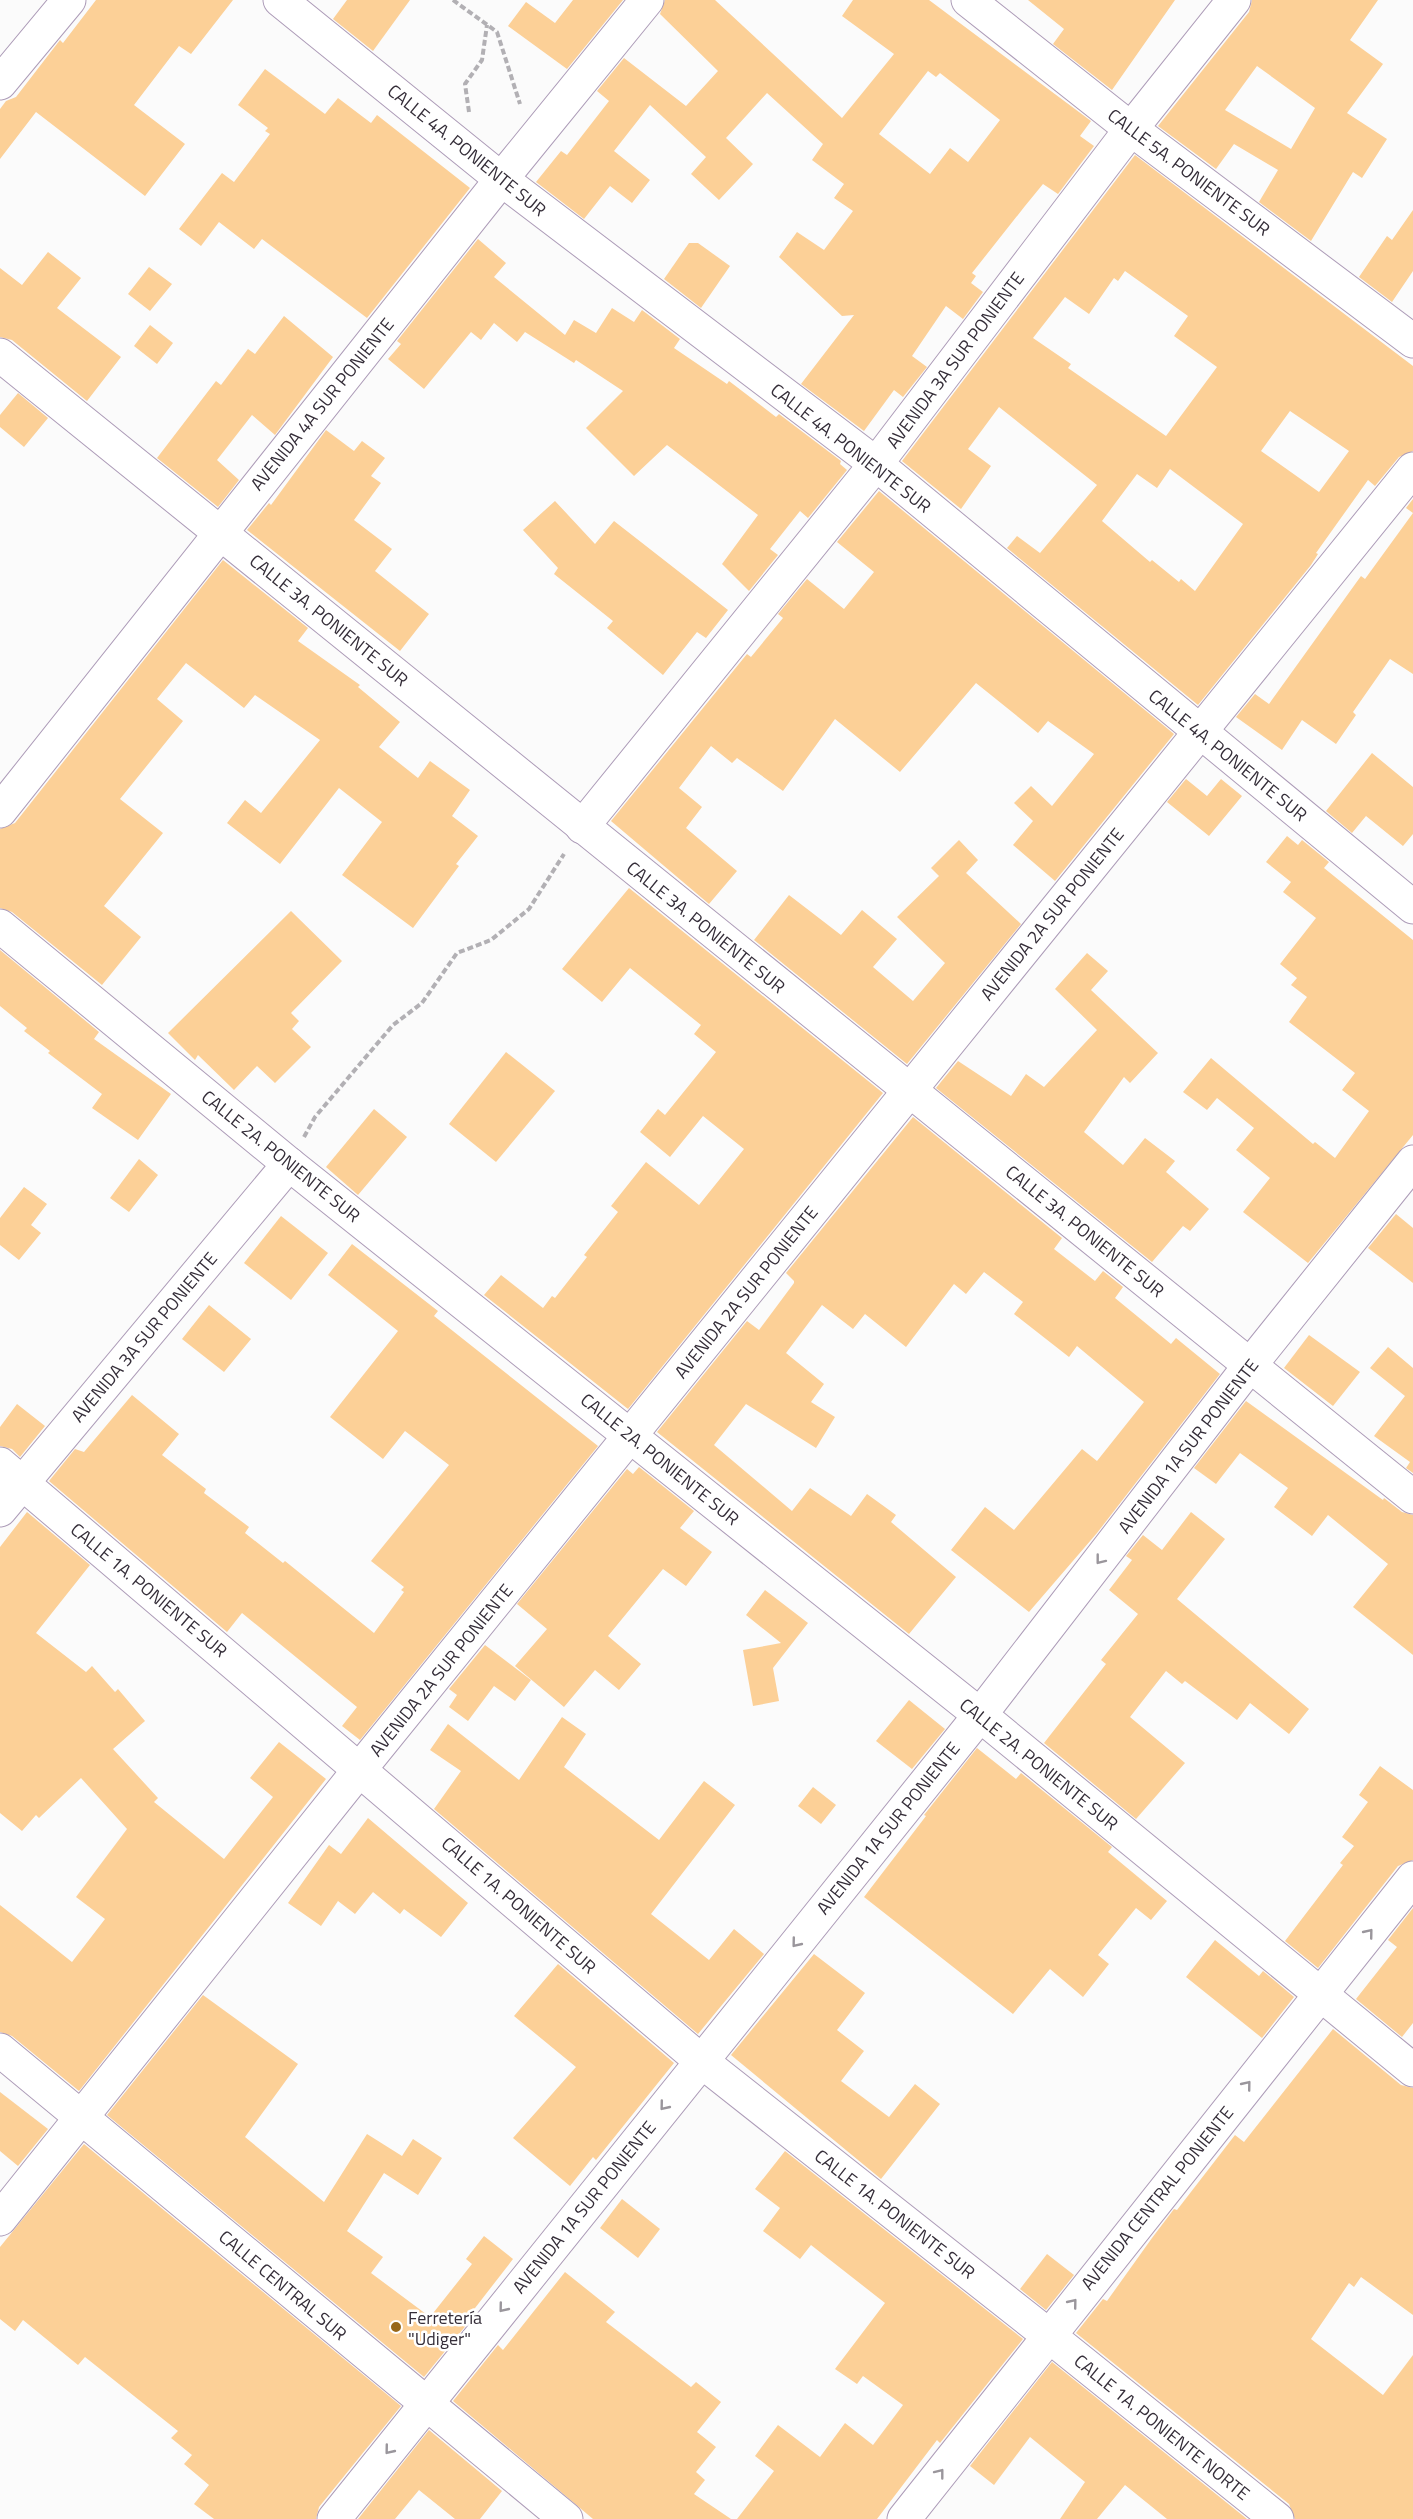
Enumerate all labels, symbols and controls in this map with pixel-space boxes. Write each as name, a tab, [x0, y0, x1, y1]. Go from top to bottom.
street label: CALLE 4A. PONIENTE SUR	[382, 77, 552, 223]
street label: CALLE 5A. PONIENTE SUR	[1102, 102, 1276, 242]
street label: AVENIDA 3A SUR PONIENTE	[879, 266, 1031, 454]
street label: AVENIDA 4A SUR PONIENTE	[244, 312, 400, 496]
street label: CALLE 4A. PONIENTE SUR	[765, 377, 937, 519]
street label: CALLE 3A. PONIENTE SUR	[244, 547, 414, 693]
street label: CALLE 4A. PONIENTE SUR	[1143, 682, 1313, 828]
street label: AVENIDA 2A SUR PONIENTE	[974, 822, 1130, 1006]
street label: CALLE 3A. PONIENTE SUR	[621, 854, 791, 1000]
street label: CALLE 2A. PONIENTE SUR	[196, 1083, 366, 1229]
street label: CALLE 3A. PONIENTE SUR	[1000, 1158, 1170, 1304]
street label: AVENIDA 2A SUR PONIENTE	[668, 1200, 824, 1384]
street label: AVENIDA 3A SUR PONIENTE	[65, 1246, 224, 1428]
street label: AVENIDA 1A SUR PONIENTE	[1111, 1353, 1265, 1539]
street label: CALLE 2A. PONIENTE SUR	[575, 1386, 745, 1532]
street label: CALLE 1A. PONIENTE SUR	[65, 1516, 233, 1664]
one-way arrow	[1096, 1553, 1107, 1564]
street label: AVENIDA 2A SUR PONIENTE	[363, 1578, 519, 1762]
street label: CALLE 2A. PONIENTE SUR	[954, 1691, 1124, 1837]
street label: AVENIDA 1A SUR PONIENTE	[810, 1736, 966, 1920]
street label: CALLE 1A. PONIENTE SUR	[436, 1830, 602, 1980]
one-way arrow	[1362, 1928, 1373, 1939]
one-way arrow	[792, 1936, 803, 1947]
one-way arrow	[1240, 2081, 1251, 2092]
one-way arrow	[660, 2099, 671, 2110]
street label: AVENIDA CENTRAL PONIENTE	[1074, 2100, 1240, 2296]
street label: AVENIDA 1A SUR PONIENTE	[506, 2115, 662, 2299]
street label: CALLE 1A. PONIENTE SUR	[809, 2143, 981, 2285]
street label: CALLE CENTRAL SUR	[213, 2223, 353, 2347]
one-way arrow	[1066, 2299, 1077, 2310]
one-way arrow	[499, 2301, 510, 2312]
place label: Ferretería "Udiger"	[408, 2304, 482, 2352]
marker: Ferretería "Udiger"	[389, 2320, 403, 2334]
street label: CALLE 1A. PONIENTE NORTE	[1068, 2347, 1256, 2507]
one-way arrow	[386, 2443, 397, 2454]
one-way arrow	[933, 2469, 944, 2480]

